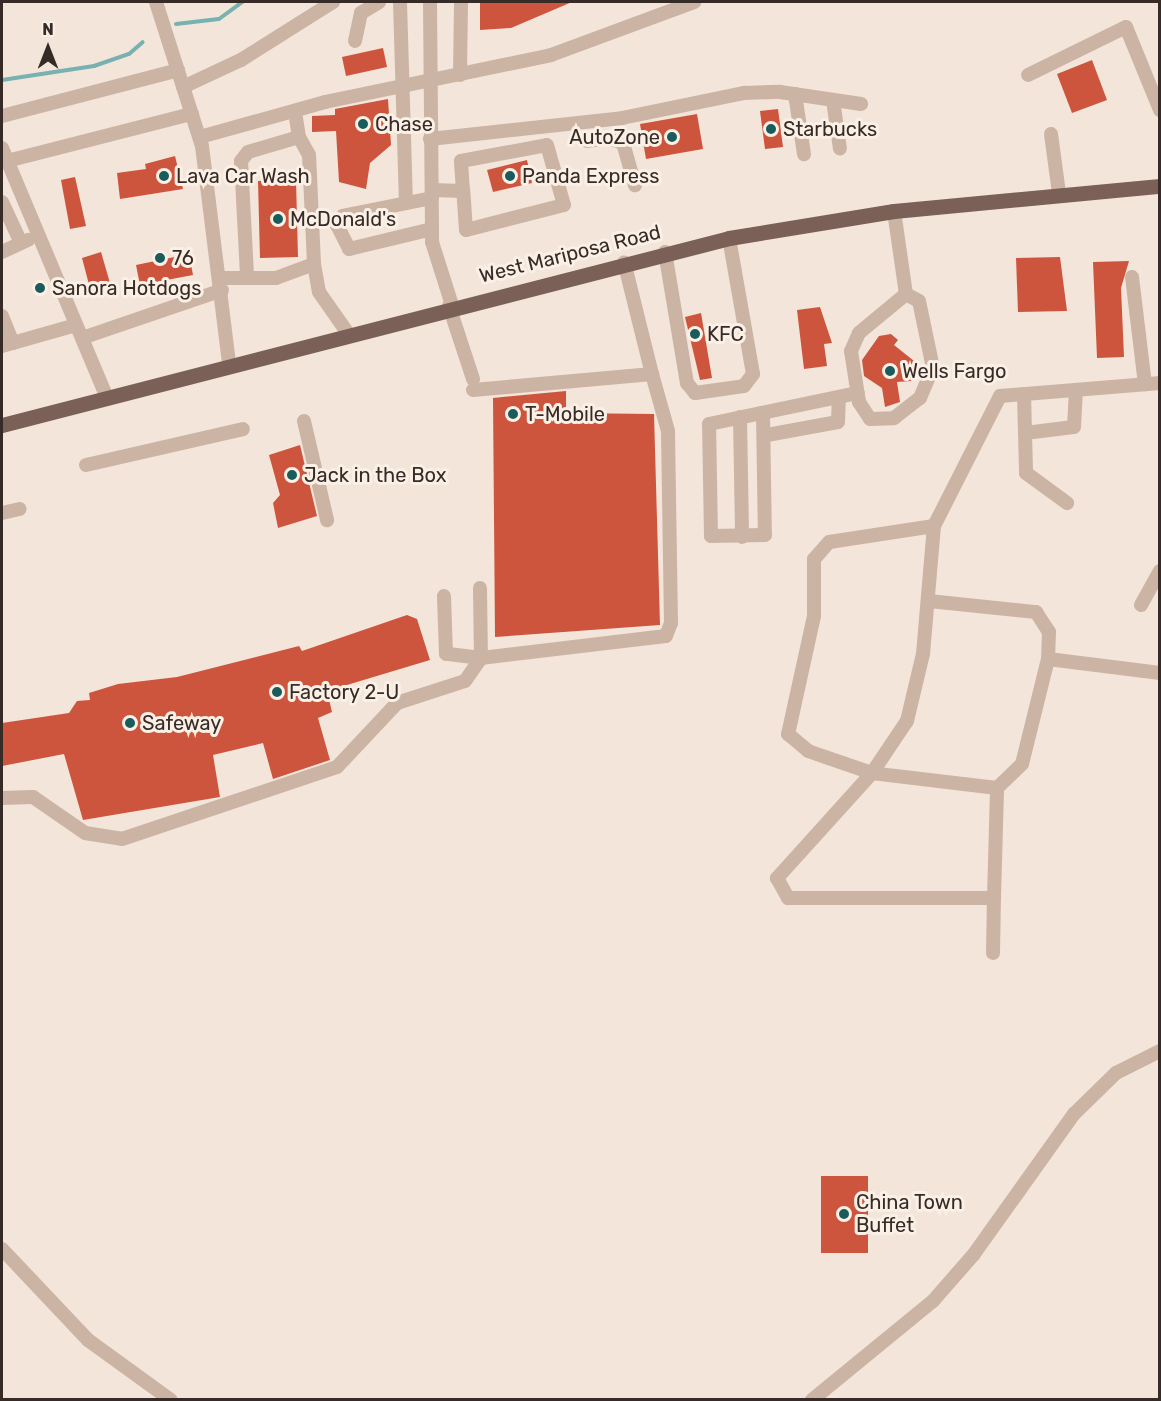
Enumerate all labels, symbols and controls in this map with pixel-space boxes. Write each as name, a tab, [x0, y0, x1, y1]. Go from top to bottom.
north arrow	[18, 18, 78, 78]
text: N	[42, 20, 54, 39]
place label: Chase	[375, 112, 433, 136]
marker: Chase	[356, 117, 370, 131]
place label: Starbucks	[783, 117, 877, 141]
marker: Starbucks	[764, 122, 778, 136]
place label: AutoZone	[569, 125, 660, 149]
marker: AutoZone	[665, 130, 679, 144]
place label: Lava Car Wash	[176, 164, 311, 188]
place label: Panda Express	[522, 164, 659, 188]
marker: Lava Car Wash	[157, 169, 171, 183]
marker: Panda Express	[503, 169, 517, 183]
place label: McDonald's	[290, 207, 396, 231]
marker: McDonald's	[271, 212, 285, 226]
street label: West Mariposa Road	[477, 220, 663, 288]
place label: 76	[172, 246, 194, 270]
marker: 76	[153, 251, 167, 265]
place label: Sanora Hotdogs	[52, 276, 201, 300]
marker: Sanora Hotdogs	[33, 281, 47, 295]
place label: KFC	[707, 322, 744, 346]
marker: KFC	[688, 327, 702, 341]
place label: Wells Fargo	[902, 359, 1007, 383]
marker: Wells Fargo	[883, 364, 897, 378]
place label: T-Mobile	[525, 402, 605, 426]
marker: T-Mobile	[506, 407, 520, 421]
place label: Jack in the Box	[304, 463, 447, 487]
marker: Jack in the Box	[285, 468, 299, 482]
place label: Factory 2-U	[289, 680, 400, 704]
marker: Factory 2-U	[270, 685, 284, 699]
place label: Safeway	[142, 711, 221, 735]
marker: Safeway	[123, 716, 137, 730]
place label: China Town Buffet	[856, 1190, 963, 1237]
marker: China Town Buffet	[837, 1207, 851, 1221]

